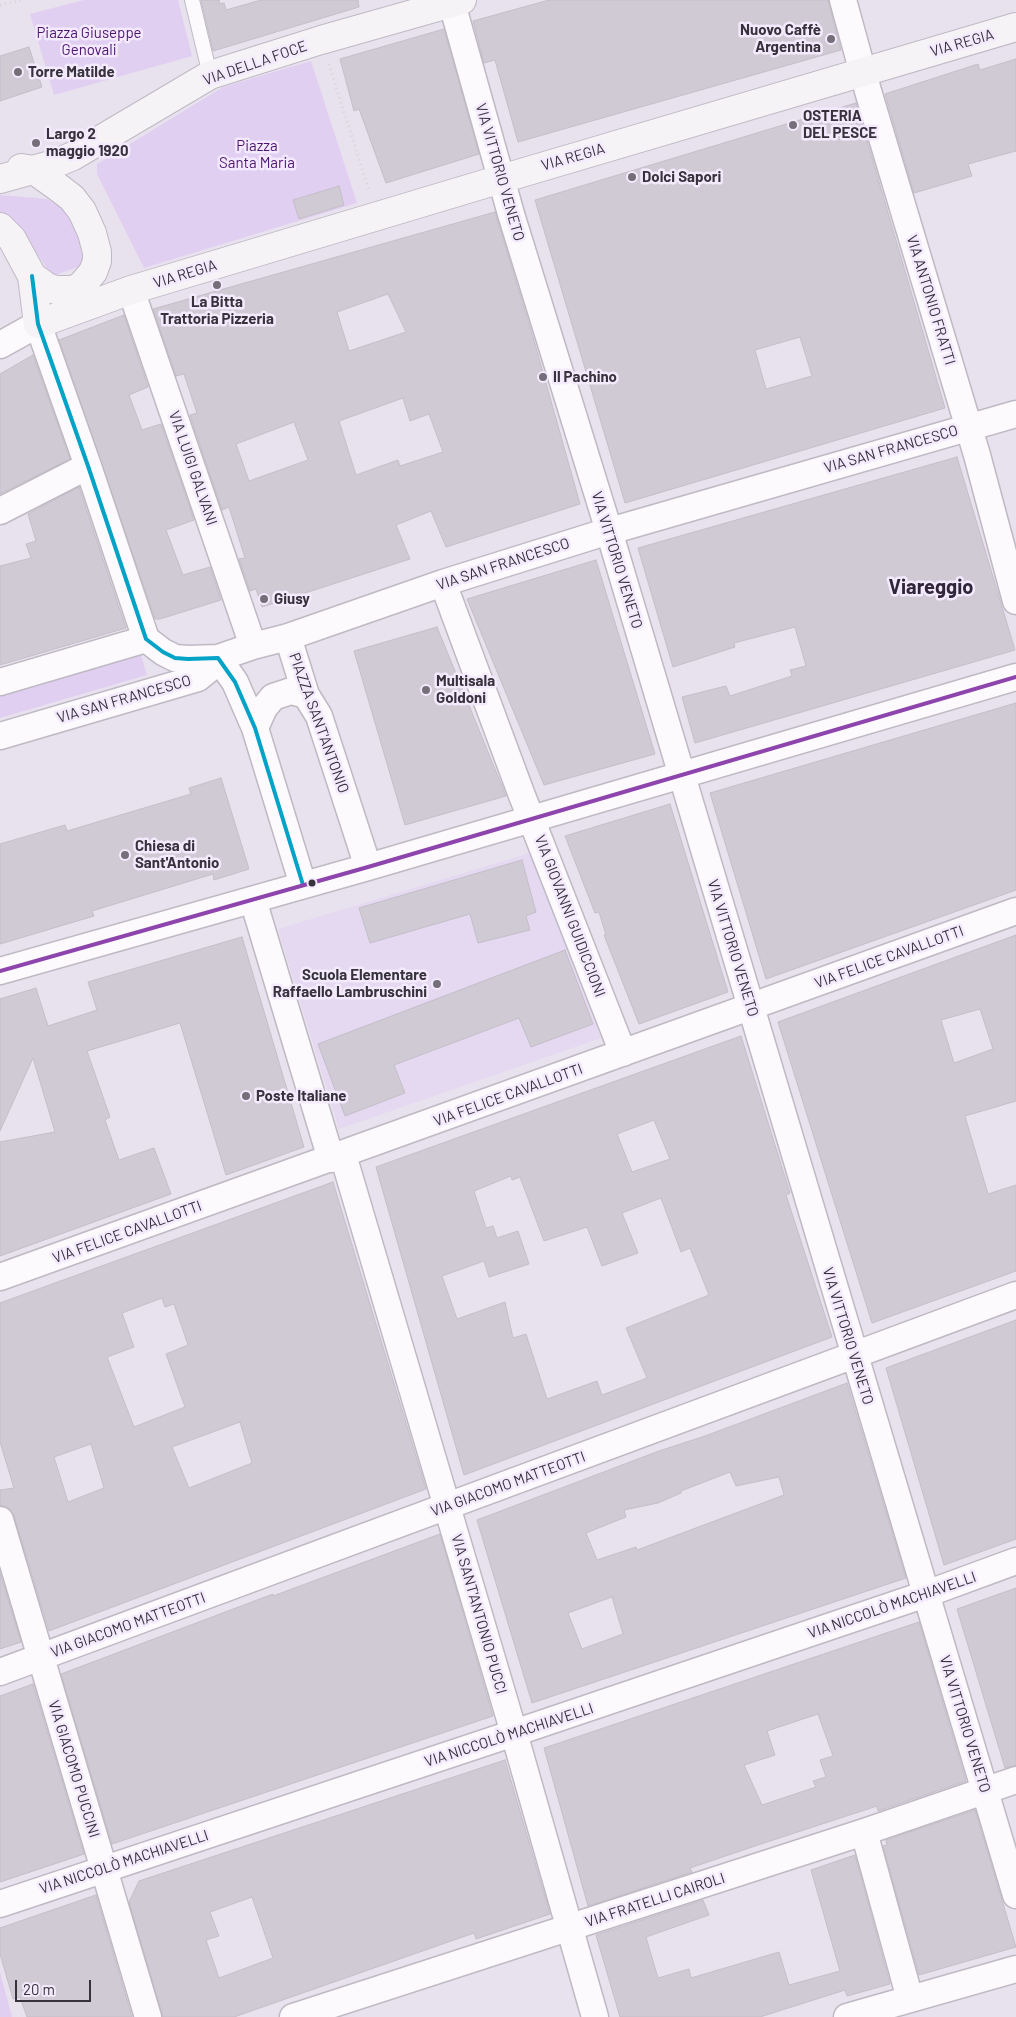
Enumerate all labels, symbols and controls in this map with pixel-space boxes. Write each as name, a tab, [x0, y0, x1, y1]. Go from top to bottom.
place label: Nuovo Caffè Argentina	[740, 21, 821, 56]
park label: Piazza Giuseppe Genovali	[36, 24, 142, 59]
street label: VIA REGIA	[928, 25, 996, 61]
marker: Nuovo Caffè Argentina	[825, 33, 837, 45]
street label: VIA DELLA FOCE	[201, 37, 309, 89]
place label: Torre Matilde	[28, 63, 115, 81]
marker: Torre Matilde	[12, 66, 24, 78]
street label: VIA VITTORIO VENETO	[472, 101, 528, 243]
place label: OSTERIA DEL PESCE	[803, 107, 877, 142]
marker: OSTERIA DEL PESCE	[787, 119, 799, 131]
place label: Largo 2 maggio 1920	[46, 125, 129, 160]
marker: Largo 2 maggio 1920	[30, 137, 42, 149]
park label: Piazza Santa Maria	[219, 137, 295, 172]
street label: VIA REGIA	[539, 139, 607, 175]
place label: Dolci Sapori	[642, 168, 721, 186]
marker: Dolci Sapori	[626, 171, 638, 183]
street label: VIA ANTONIO FRATTI	[903, 233, 959, 367]
street label: VIA REGIA	[151, 256, 219, 292]
marker: La Bitta Trattoria Pizzeria	[211, 279, 223, 291]
place label: La Bitta Trattoria Pizzeria	[160, 293, 274, 328]
place label: Il Pachino	[553, 368, 617, 386]
marker: Il Pachino	[537, 371, 549, 383]
street label: VIA LUIGI GALVANI	[165, 408, 221, 528]
street label: VIA SAN FRANCESCO	[822, 421, 960, 477]
street label: VIA VITTORIO VENETO	[588, 489, 646, 631]
street label: VIA SAN FRANCESCO	[434, 534, 572, 594]
district label: Viareggio	[889, 575, 973, 599]
place label: Giusy	[274, 590, 310, 608]
marker: Giusy	[258, 593, 270, 605]
street label: PIAZZA SANT'ANTONIO	[285, 650, 353, 796]
street label: VIA SAN FRANCESCO	[55, 671, 193, 727]
place label: Multisala Goldoni	[436, 672, 495, 707]
marker: Multisala Goldoni	[420, 684, 432, 696]
street label: VIA GIOVANNI GUIDICCIONI	[531, 832, 609, 1000]
place label: Chiesa di Sant'Antonio	[135, 837, 219, 872]
marker: Chiesa di Sant'Antonio	[119, 849, 131, 861]
street label: VIA VITTORIO VENETO	[704, 877, 762, 1019]
unlabelled marker	[307, 878, 317, 888]
street label: VIA FELICE CAVALLOTTI	[812, 922, 966, 992]
place label: Scuola Elementare Raffaello Lambruschini	[273, 966, 427, 1001]
marker: Scuola Elementare Raffaello Lambruschini	[431, 978, 443, 990]
street label: VIA FELICE CAVALLOTTI	[431, 1060, 585, 1130]
place label: Poste Italiane	[256, 1087, 346, 1105]
marker: Poste Italiane	[240, 1090, 252, 1102]
street label: VIA FELICE CAVALLOTTI	[50, 1197, 204, 1267]
street label: VIA VITTORIO VENETO	[819, 1265, 877, 1407]
street label: VIA GIACOMO MATTEOTTI	[428, 1448, 588, 1520]
street label: VIA SANT'ANTONIO PUCCI	[448, 1532, 510, 1696]
street label: VIA NICCOLÒ MACHIAVELLI	[806, 1568, 978, 1642]
street label: VIA GIACOMO MATTEOTTI	[48, 1589, 208, 1661]
street label: VIA VITTORIO VENETO	[936, 1653, 994, 1795]
street label: VIA GIACOMO PUCCINI	[45, 1698, 103, 1840]
street label: VIA NICCOLÒ MACHIAVELLI	[422, 1699, 596, 1771]
street label: VIA NICCOLÒ MACHIAVELLI	[37, 1826, 211, 1898]
street label: VIA FRATELLI CAIROLI	[583, 1869, 727, 1931]
scale bar	[18, 1970, 94, 2002]
text: 20 m	[23, 1980, 55, 1998]

